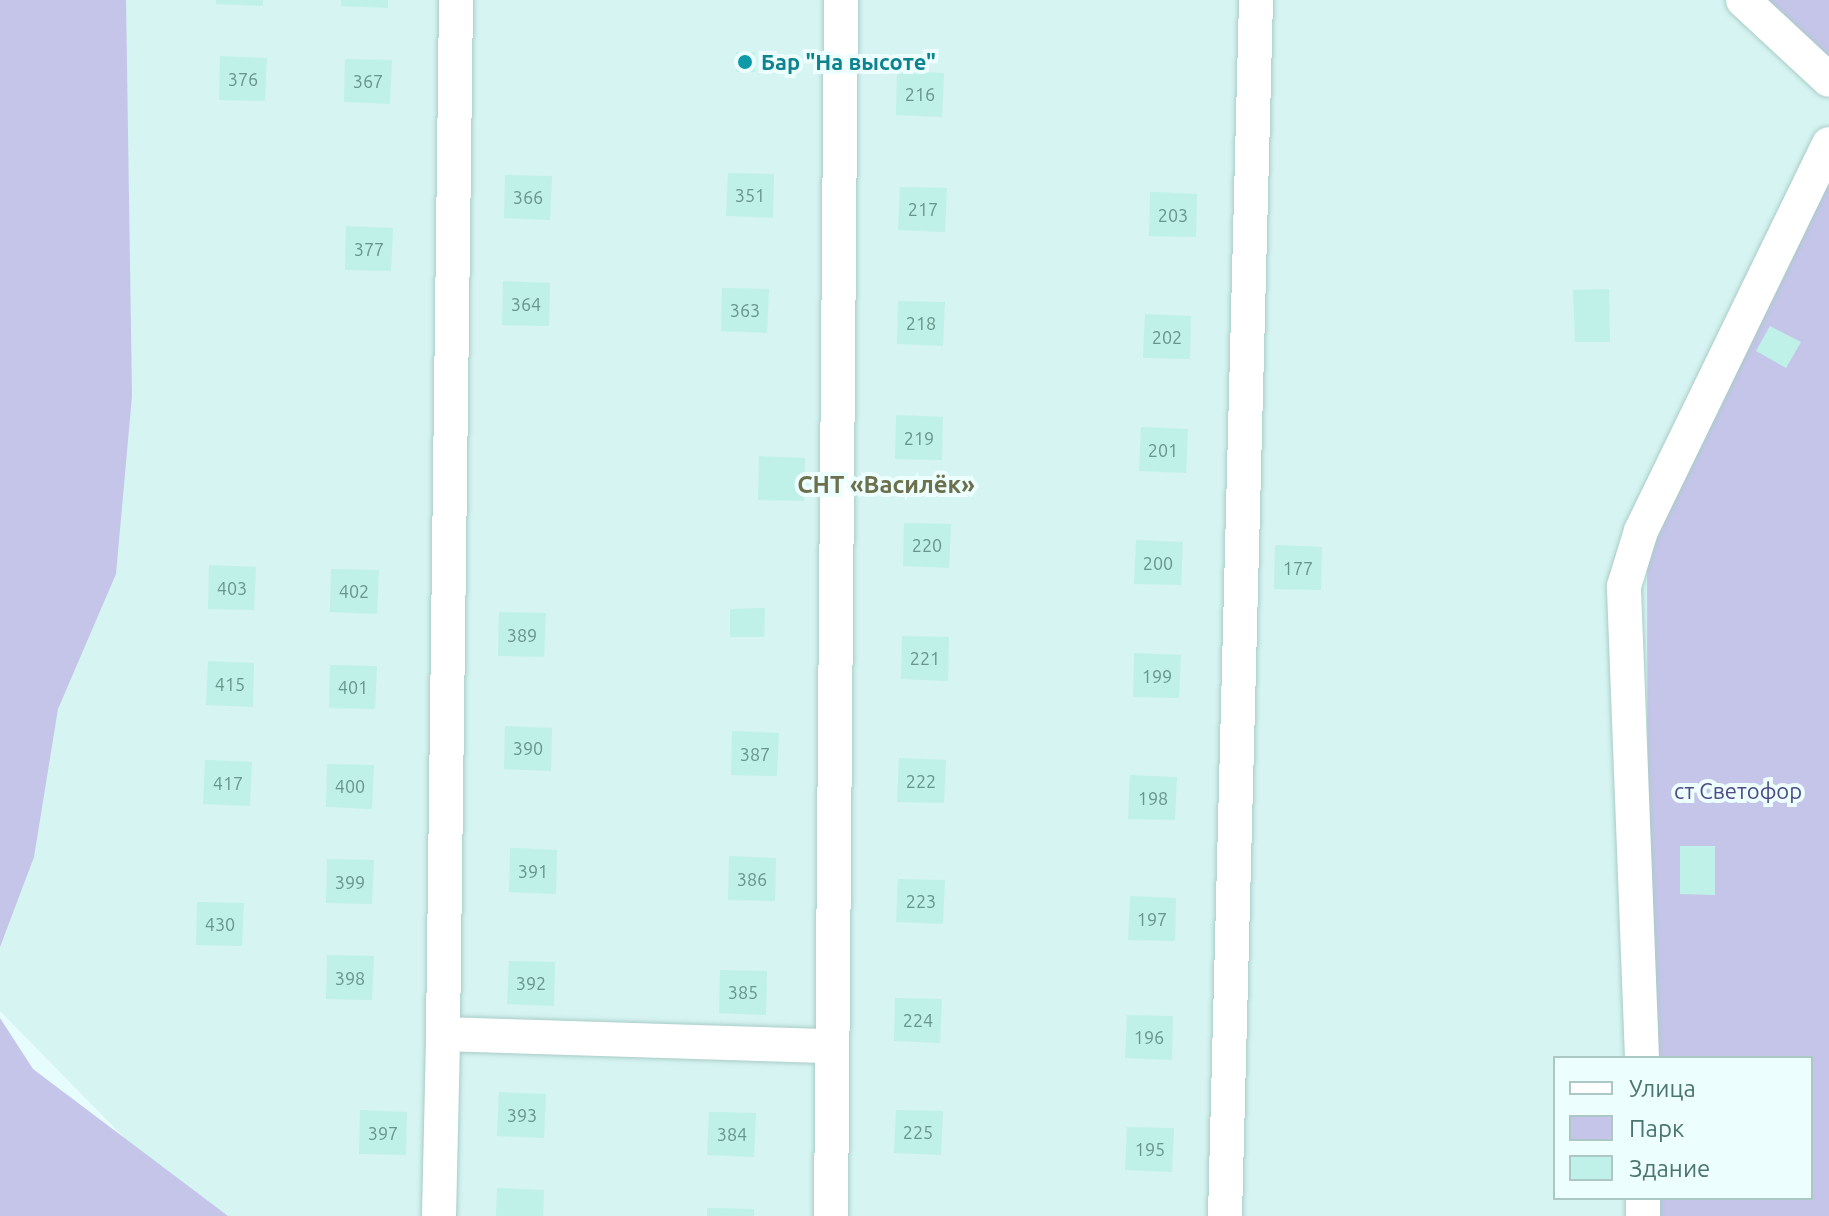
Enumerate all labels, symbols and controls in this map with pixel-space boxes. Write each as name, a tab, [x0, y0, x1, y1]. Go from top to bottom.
place label: Бар "На высоте"	[761, 49, 936, 75]
marker: Бар "На высоте"	[736, 53, 754, 71]
house number: 376	[228, 68, 258, 90]
house number: 367	[353, 70, 383, 92]
house number: 216	[905, 83, 935, 105]
house number: 351	[735, 184, 765, 206]
house number: 366	[513, 186, 543, 208]
house number: 217	[908, 198, 938, 220]
house number: 203	[1158, 204, 1188, 226]
house number: 377	[354, 238, 384, 260]
house number: 364	[511, 293, 541, 315]
house number: 363	[730, 299, 760, 321]
house number: 218	[906, 312, 936, 334]
house number: 202	[1152, 326, 1182, 348]
house number: 219	[904, 427, 934, 449]
house number: 201	[1148, 439, 1178, 461]
district label: СНТ «Василёк»	[797, 471, 975, 499]
house number: 220	[912, 534, 942, 556]
house number: 200	[1143, 552, 1173, 574]
house number: 177	[1283, 557, 1313, 579]
house number: 403	[217, 577, 247, 599]
house number: 402	[339, 580, 369, 602]
house number: 389	[507, 624, 537, 646]
house number: 221	[910, 647, 940, 669]
house number: 199	[1142, 665, 1172, 687]
house number: 415	[215, 673, 245, 695]
house number: 401	[338, 676, 368, 698]
house number: 390	[513, 737, 543, 759]
house number: 387	[740, 743, 770, 765]
house number: 222	[906, 770, 936, 792]
house number: 417	[213, 772, 243, 794]
house number: 400	[335, 775, 365, 797]
park label: ст Светофор	[1674, 778, 1802, 804]
house number: 198	[1138, 787, 1168, 809]
house number: 391	[518, 860, 548, 882]
house number: 386	[737, 868, 767, 890]
house number: 399	[335, 871, 365, 893]
house number: 223	[906, 890, 936, 912]
house number: 197	[1137, 908, 1167, 930]
house number: 430	[205, 913, 235, 935]
house number: 398	[335, 967, 365, 989]
house number: 392	[516, 972, 546, 994]
house number: 385	[728, 981, 758, 1003]
house number: 224	[903, 1009, 933, 1031]
house number: 196	[1134, 1026, 1164, 1048]
legend	[1553, 1056, 1813, 1200]
text: Улица	[1629, 1075, 1696, 1102]
house number: 393	[507, 1104, 537, 1126]
text: Парк	[1629, 1115, 1684, 1142]
house number: 225	[903, 1121, 933, 1143]
house number: 397	[368, 1122, 398, 1144]
house number: 384	[717, 1123, 747, 1145]
house number: 195	[1135, 1138, 1165, 1160]
text: Здание	[1629, 1155, 1710, 1182]

